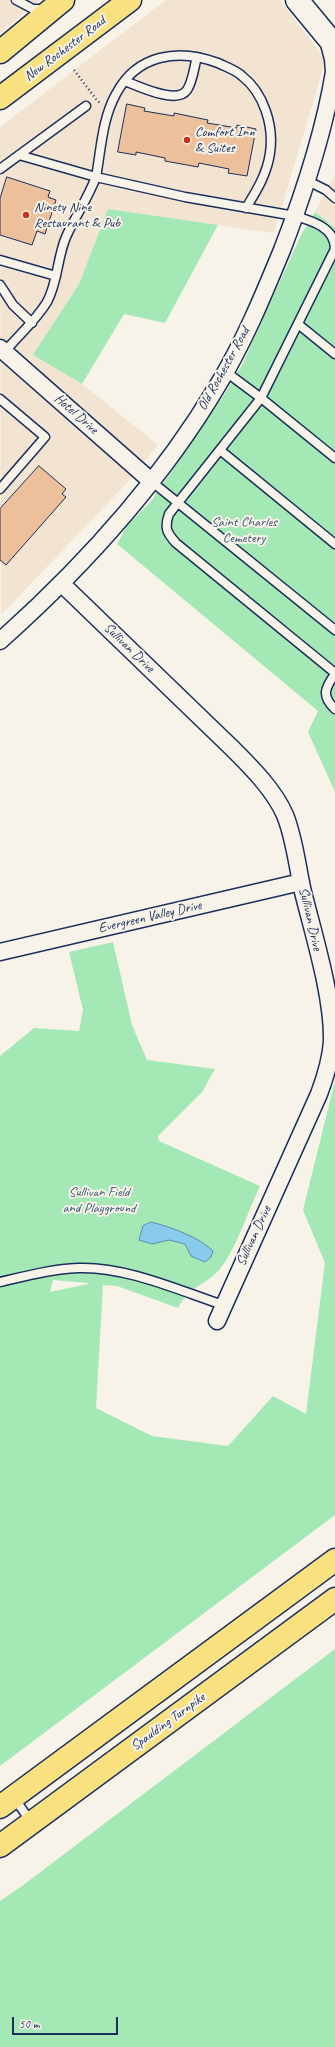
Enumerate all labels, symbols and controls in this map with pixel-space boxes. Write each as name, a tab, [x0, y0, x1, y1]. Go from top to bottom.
street label: New Rochester Road	[21, 13, 109, 85]
place label: Comfort Inn & Suites	[195, 124, 255, 156]
marker: Comfort Inn & Suites	[182, 135, 192, 145]
place label: Ninety Nine Restaurant & Pub	[34, 199, 120, 232]
marker: Ninety Nine Restaurant & Pub	[21, 210, 31, 220]
street label: Old Rochester Road	[194, 324, 254, 414]
street label: Hotel Drive	[51, 390, 101, 438]
park label: Saint Charles Cemetery	[211, 514, 277, 546]
street label: Sullivan Drive	[100, 620, 158, 676]
street label: Sullivan Drive	[295, 886, 325, 952]
street label: Evergreen Valley Drive	[97, 897, 203, 937]
park label: Sullivan Field and Playground	[62, 1184, 136, 1216]
street label: Sullivan Drive	[233, 1203, 275, 1269]
street label: Spaulding Turnpike	[128, 1689, 208, 1755]
scale bar	[14, 2009, 120, 2035]
text: 50 m	[19, 2016, 39, 2032]

